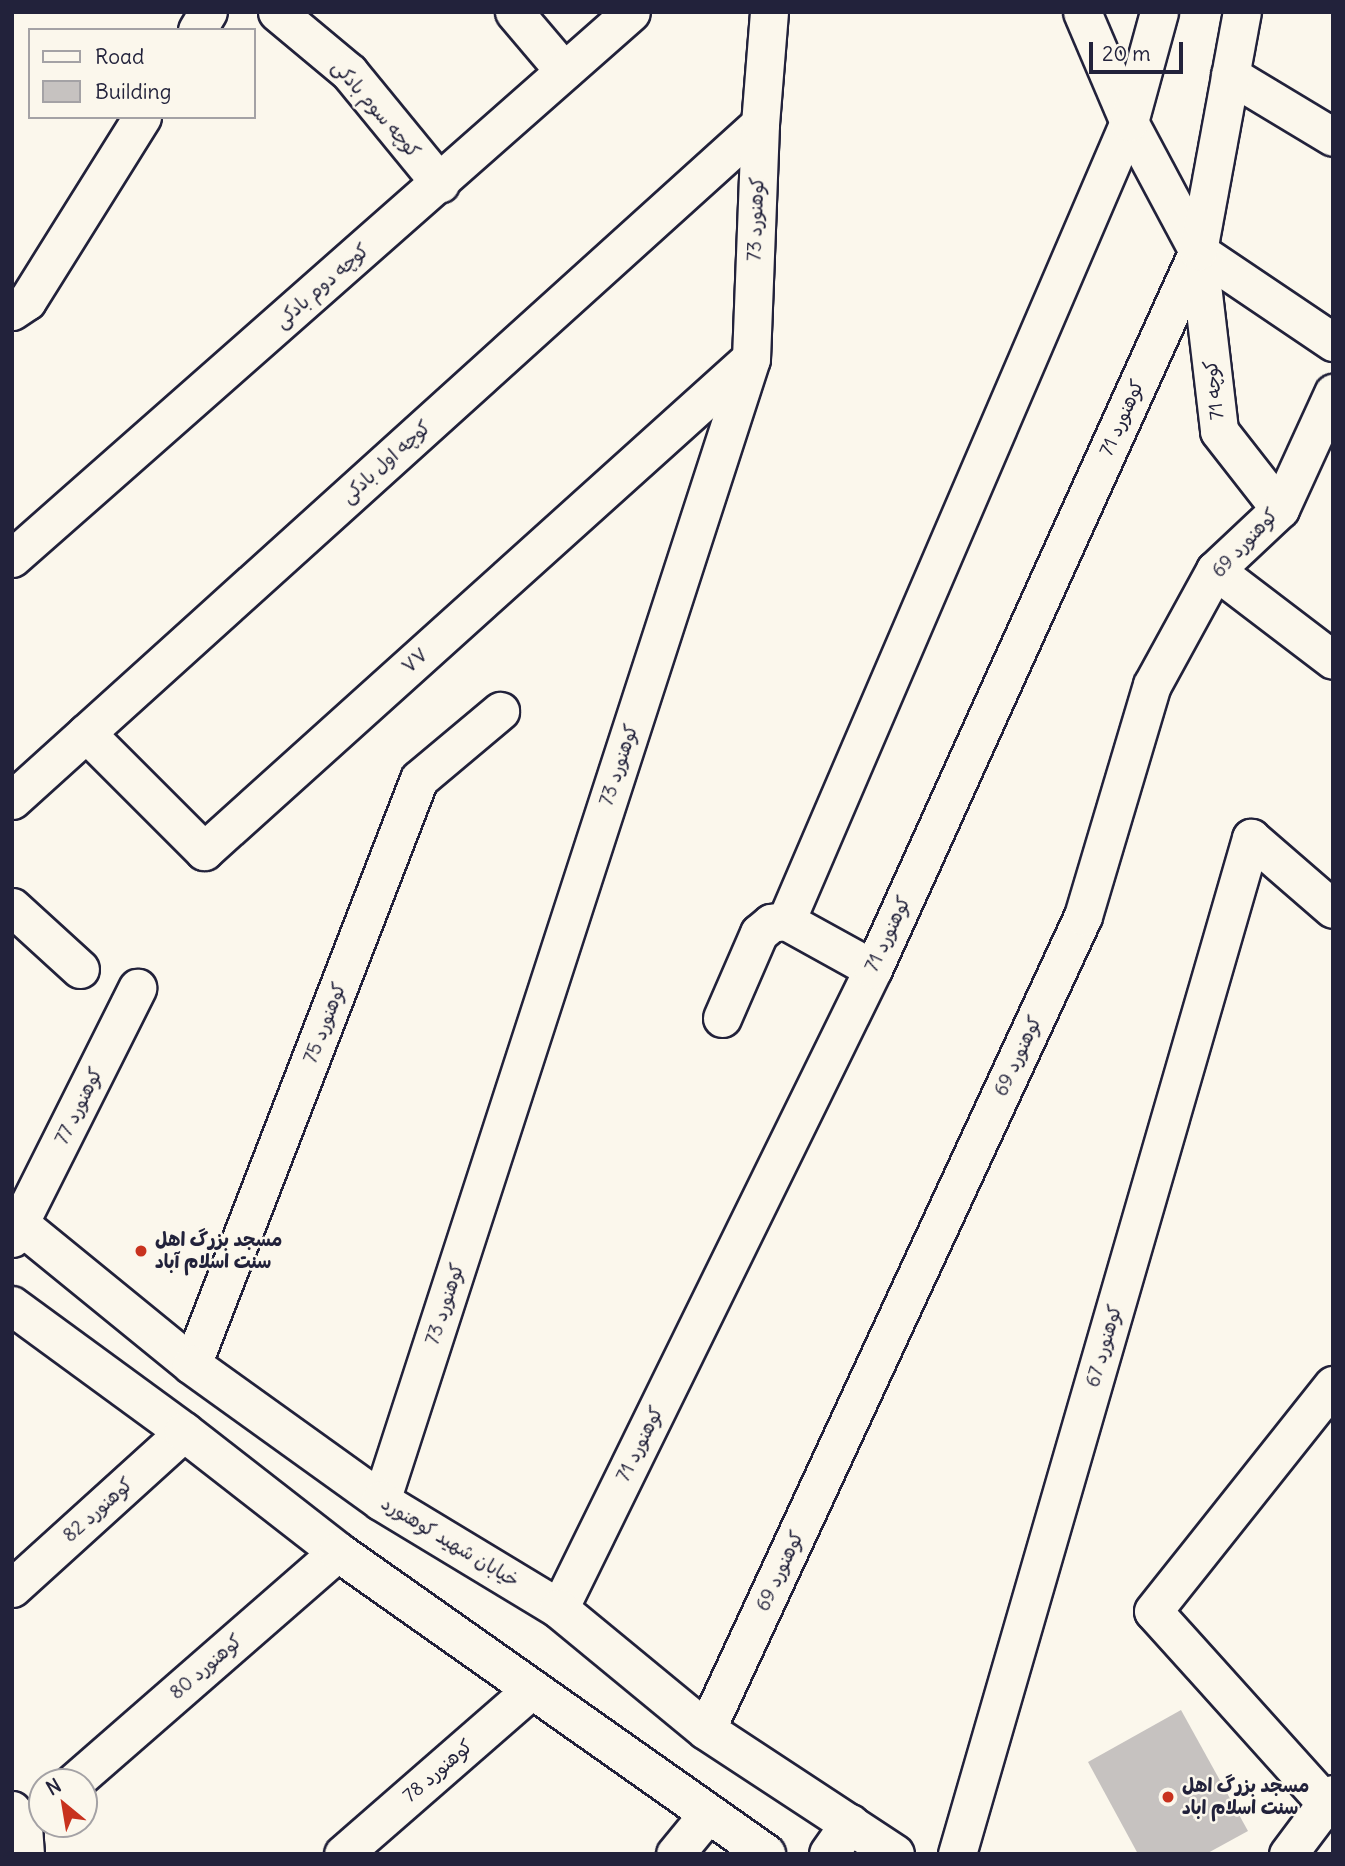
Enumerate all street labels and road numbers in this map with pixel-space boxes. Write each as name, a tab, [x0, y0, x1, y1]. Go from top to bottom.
street label: کوچه سوم بادکی	[327, 55, 425, 163]
street label: کوهنورد 73	[743, 176, 769, 262]
street label: کوچه دوم بادکی	[270, 239, 374, 333]
street label: کوچه 71	[1199, 359, 1229, 421]
street label: کوهنورد 71	[1095, 376, 1149, 460]
street label: کوچه اول بادکی	[337, 416, 435, 508]
street label: کوهنورد 69	[1207, 504, 1283, 582]
street label: ۷۷	[397, 644, 433, 678]
street label: کوهنورد 73	[595, 721, 643, 809]
street label: کوهنورد 71	[861, 892, 915, 976]
street label: کوهنورد 75	[299, 979, 351, 1067]
street label: کوهنورد 69	[989, 1012, 1047, 1100]
street label: کوهنورد 77	[51, 1064, 107, 1148]
street label: کوهنورد 73	[421, 1260, 469, 1348]
street label: کوهنورد 67	[1081, 1302, 1127, 1390]
street label: کوهنورد 71	[612, 1403, 668, 1485]
street label: کوهنورد 82	[59, 1473, 137, 1547]
street label: خیابان شهید کوهنورد	[377, 1492, 523, 1592]
street label: کوهنورد 69	[751, 1527, 809, 1615]
street label: کوهنورد 80	[165, 1630, 247, 1704]
street label: کوهنورد 78	[399, 1735, 477, 1807]

